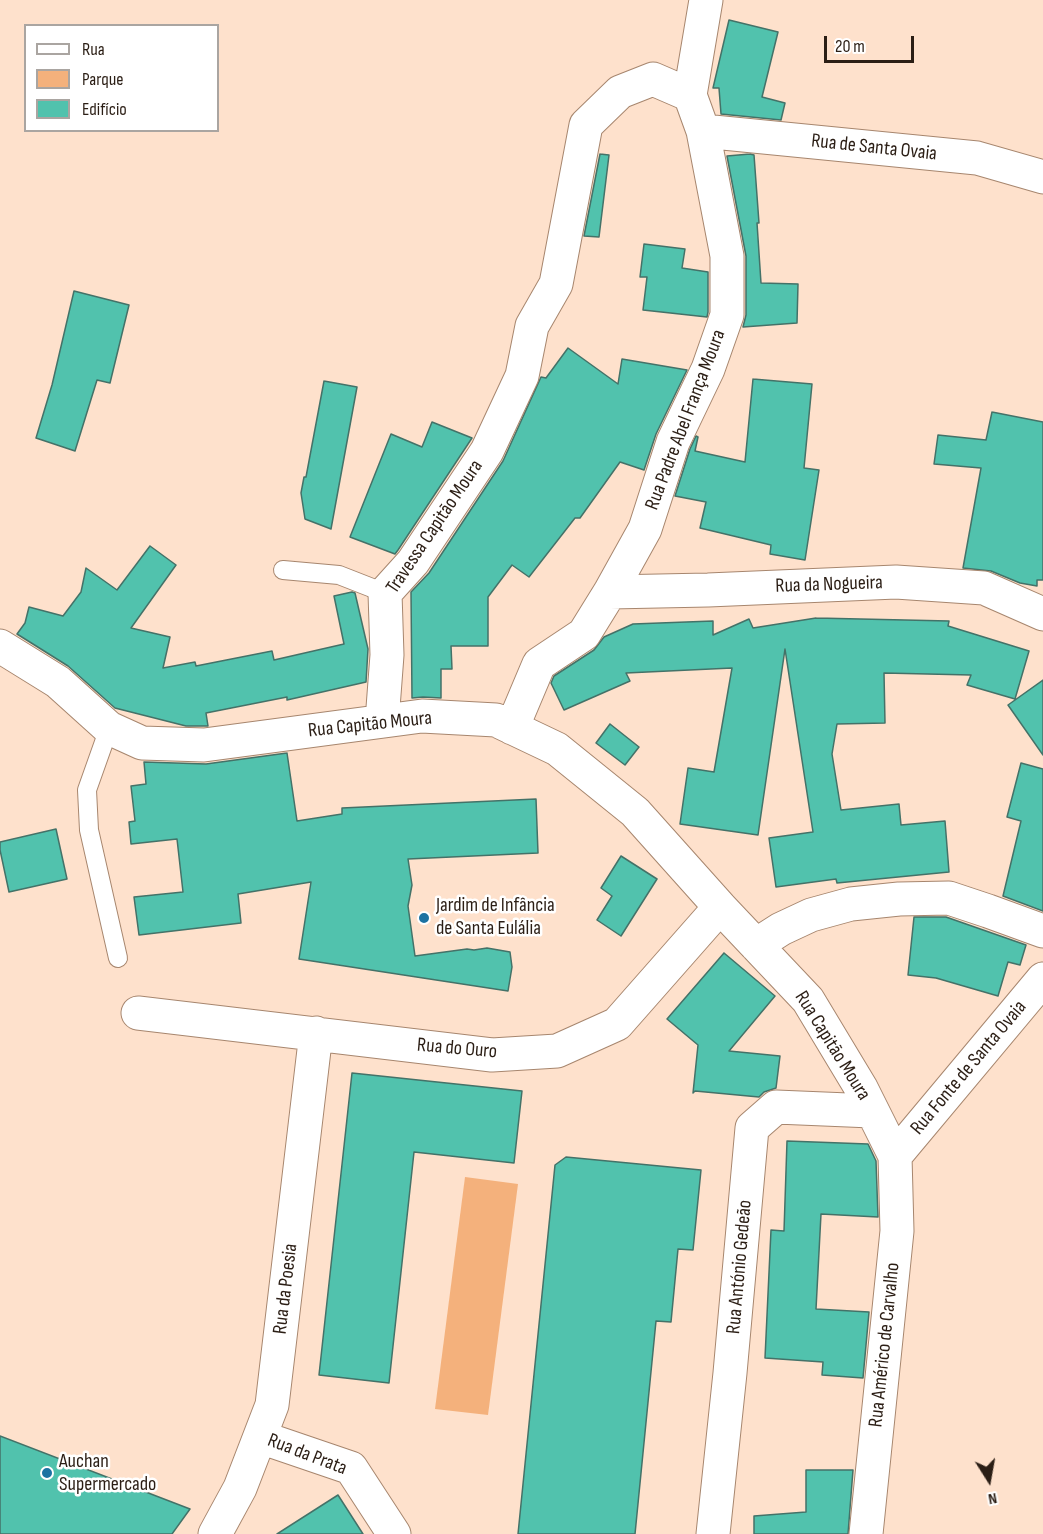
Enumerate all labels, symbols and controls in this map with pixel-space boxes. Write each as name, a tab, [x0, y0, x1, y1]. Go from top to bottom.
legend	[24, 24, 219, 132]
scale bar	[827, 24, 917, 62]
text: 20 m	[835, 36, 865, 57]
text: Rua	[82, 39, 105, 60]
text: Parque	[82, 69, 123, 90]
text: Edifício	[82, 99, 127, 120]
street label: Rua de Santa Ovaia	[810, 129, 938, 167]
street label: Rua Padre Abel França Moura	[641, 327, 731, 513]
street label: Travessa Capitão Moura	[381, 456, 489, 598]
street label: Rua da Nogueira	[775, 571, 883, 599]
street label: Rua Capitão Moura	[307, 707, 433, 743]
place label: Jardim de Infância de Santa Eulália	[436, 894, 555, 941]
marker: Jardim de Infância de Santa Eulália	[417, 911, 431, 925]
street label: Rua Capitão Moura	[789, 987, 875, 1105]
street label: Rua Fonte de Santa Ovaia	[906, 996, 1032, 1140]
street label: Rua do Ouro	[416, 1034, 498, 1064]
street label: Rua António Gedeão	[722, 1199, 758, 1335]
street label: Rua da Poesia	[269, 1242, 303, 1336]
street label: Rua Américo de Carvalho	[864, 1261, 906, 1429]
street label: Rua da Prata	[264, 1429, 350, 1481]
place label: Auchan Supermercado	[59, 1450, 156, 1497]
north arrow	[959, 1450, 1019, 1510]
marker: Auchan Supermercado	[40, 1466, 54, 1480]
text: N	[987, 1488, 999, 1508]

